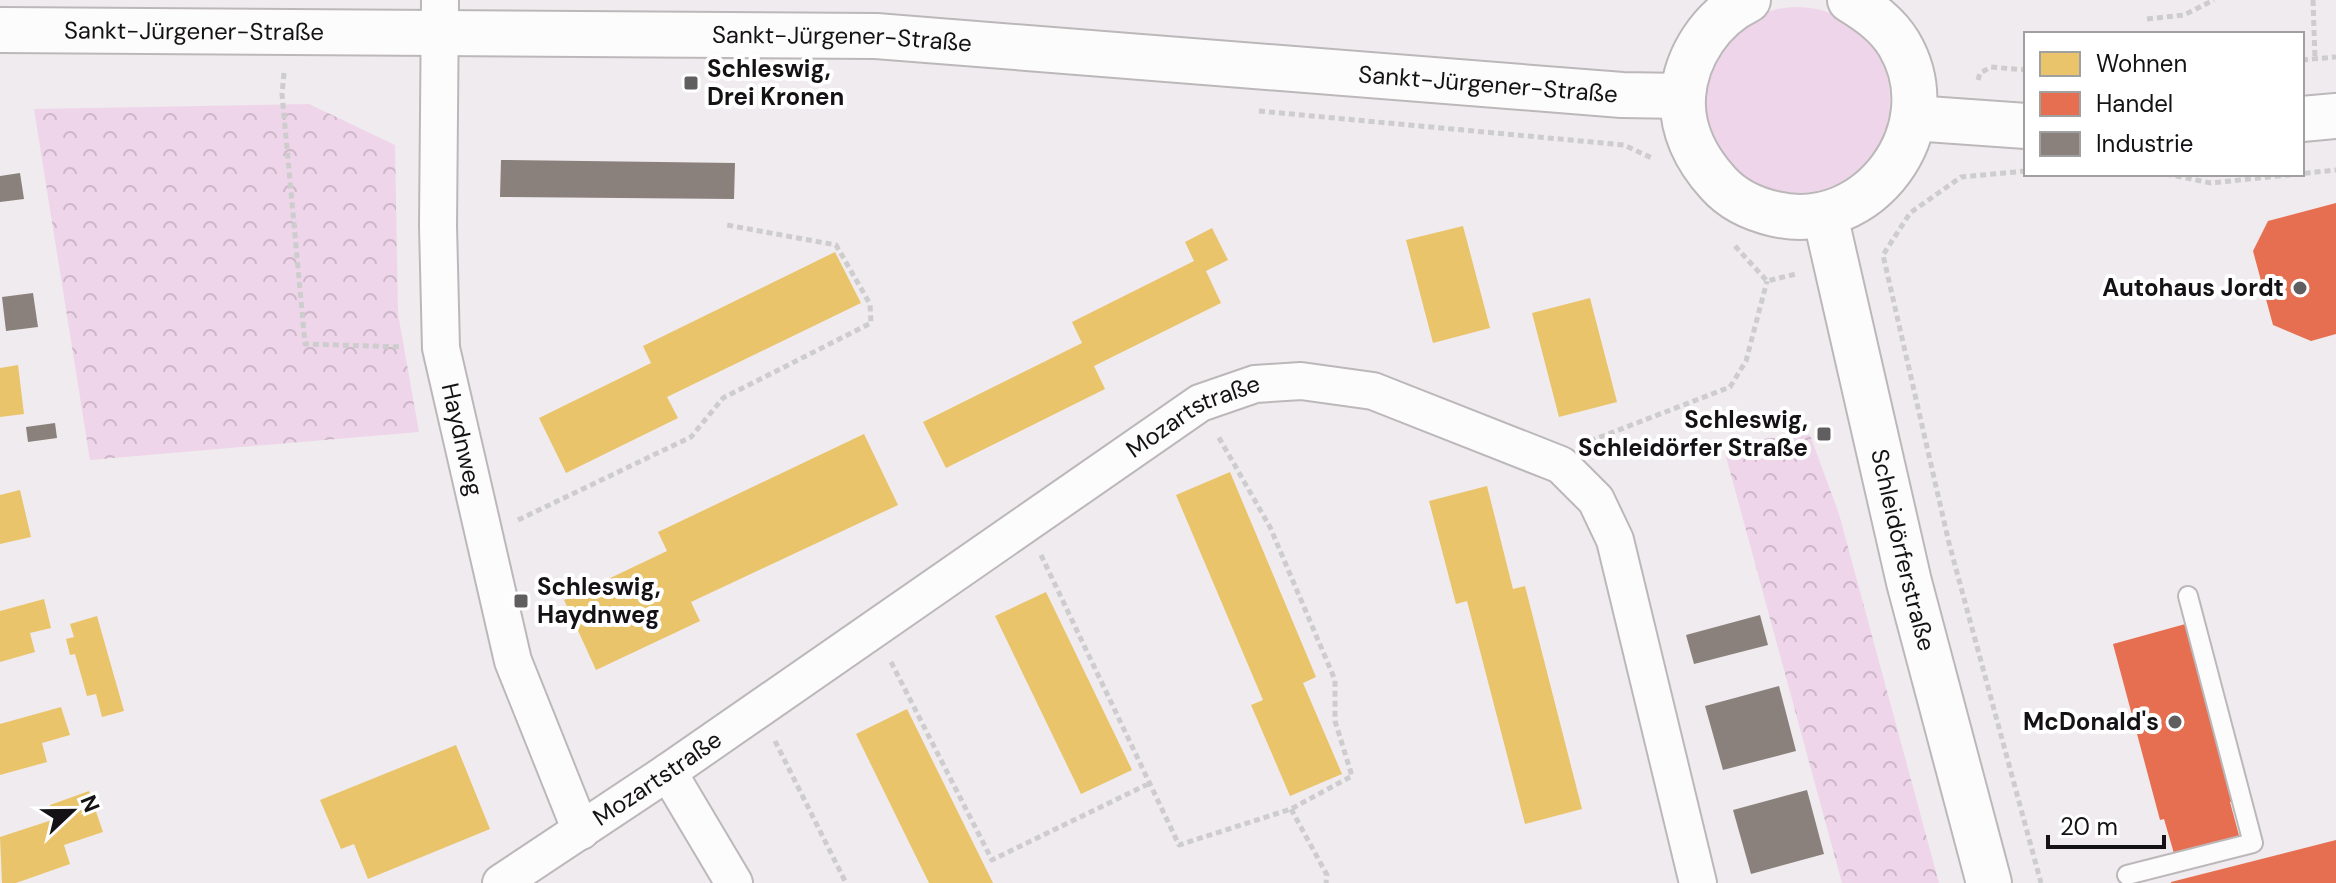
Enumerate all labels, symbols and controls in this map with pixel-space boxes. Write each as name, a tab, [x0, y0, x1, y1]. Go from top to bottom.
street label: Sankt-Jürgener-Straße	[64, 14, 324, 47]
street label: Sankt-Jürgener-Straße	[712, 19, 973, 59]
legend	[2024, 32, 2304, 176]
text: Wohnen	[2096, 48, 2187, 79]
place label: Schleswig, Drei Kronen	[707, 53, 844, 112]
street label: Sankt-Jürgener-Straße	[1357, 58, 1619, 110]
marker: Schleswig, Drei Kronen	[682, 74, 700, 92]
text: Handel	[2096, 88, 2173, 119]
text: Industrie	[2096, 128, 2193, 159]
place label: Autohaus Jordt	[2102, 272, 2284, 303]
marker: Autohaus Jordt	[2291, 279, 2309, 297]
street label: Mozartstraße	[1120, 367, 1264, 465]
street label: Haydnweg	[435, 380, 491, 499]
place label: Schleswig, Schleidörfer Straße	[1578, 404, 1808, 463]
marker: Schleswig, Schleidörfer Straße	[1815, 425, 1833, 443]
street label: Schleidörferstraße	[1864, 446, 1943, 654]
place label: Schleswig, Haydnweg	[537, 571, 661, 630]
marker: Schleswig, Haydnweg	[512, 592, 530, 610]
place label: McDonald's	[2023, 706, 2159, 737]
marker: McDonald's	[2166, 713, 2184, 731]
street label: Mozartstraße	[587, 724, 727, 833]
north arrow	[32, 771, 112, 851]
text: N	[74, 791, 107, 817]
scale bar	[2048, 799, 2164, 849]
text: 20 m	[2060, 811, 2118, 842]

